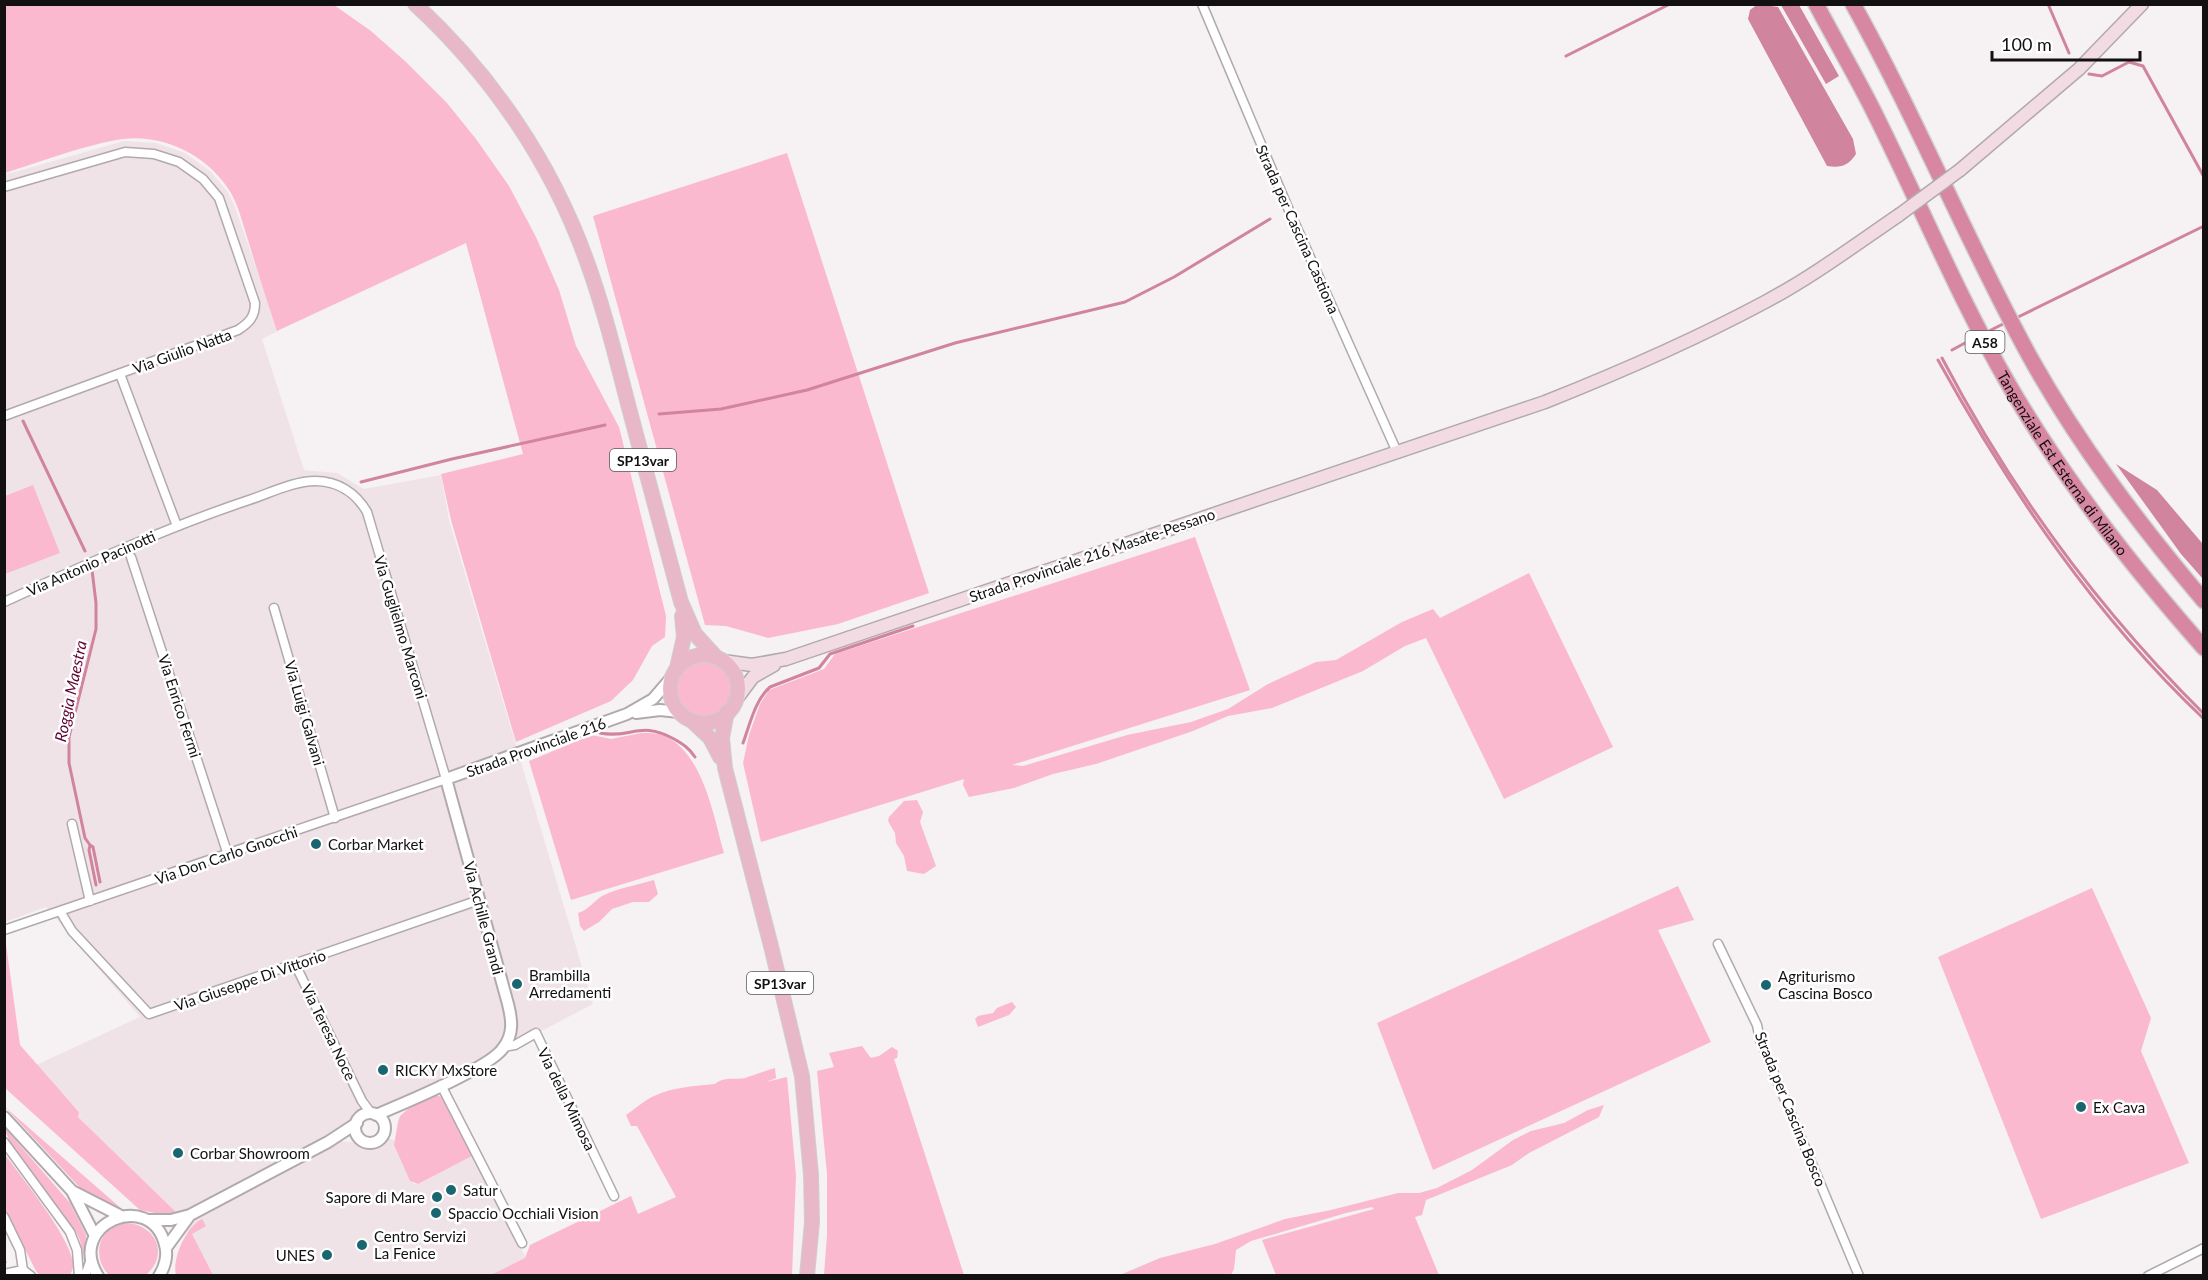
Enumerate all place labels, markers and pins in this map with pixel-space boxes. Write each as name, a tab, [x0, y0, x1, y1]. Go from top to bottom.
place label: Corbar Market	[328, 835, 424, 853]
marker: Corbar Market	[309, 837, 323, 851]
place label: Brambilla Arredamenti	[529, 966, 611, 1001]
place label: Agriturismo Cascina Bosco	[1778, 967, 1873, 1002]
marker: Brambilla Arredamenti	[510, 977, 524, 991]
marker: Agriturismo Cascina Bosco	[1759, 978, 1773, 992]
place label: RICKY MxStore	[395, 1061, 497, 1079]
marker: RICKY MxStore	[376, 1063, 390, 1077]
place label: Ex Cava	[2093, 1098, 2145, 1116]
marker: Ex Cava	[2074, 1100, 2088, 1114]
place label: Corbar Showroom	[190, 1144, 310, 1162]
marker: Corbar Showroom	[171, 1146, 185, 1160]
place label: Satur	[463, 1181, 498, 1199]
marker: Satur	[444, 1183, 458, 1197]
place label: Sapore di Mare	[326, 1188, 425, 1206]
marker: Sapore di Mare	[430, 1190, 444, 1204]
place label: Spaccio Occhiali Vision	[448, 1204, 599, 1222]
marker: Spaccio Occhiali Vision	[429, 1206, 443, 1220]
place label: Centro Servizi La Fenice	[374, 1227, 466, 1262]
marker: Centro Servizi La Fenice	[355, 1238, 369, 1252]
place label: UNES	[276, 1246, 315, 1264]
marker: UNES	[320, 1248, 334, 1262]

